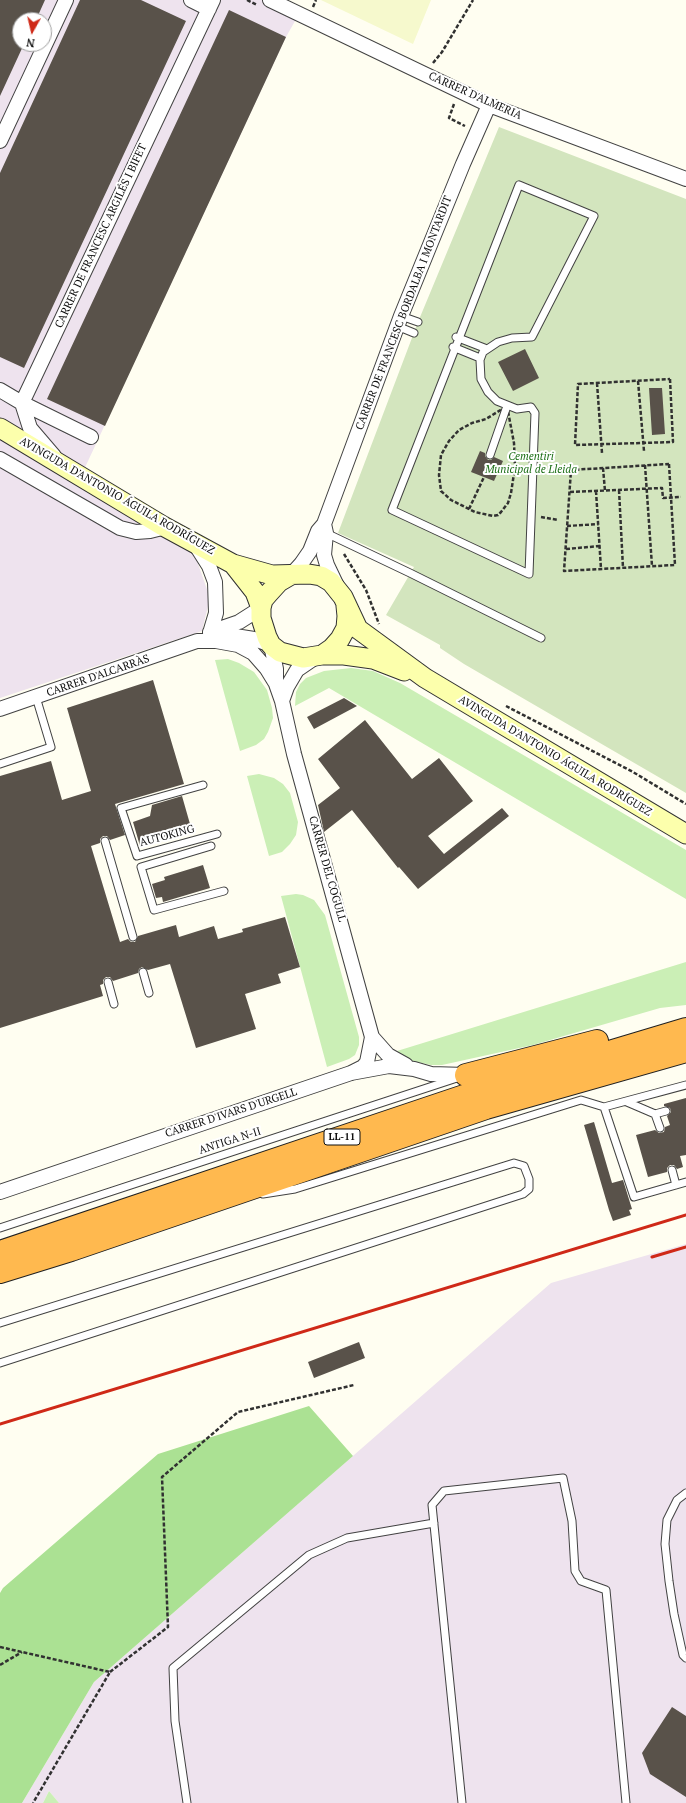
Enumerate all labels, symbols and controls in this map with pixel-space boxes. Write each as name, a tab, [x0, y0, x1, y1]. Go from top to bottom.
north arrow	[12, 12, 52, 52]
text: N	[25, 35, 36, 50]
street label: CARRER D'ALMERIA	[426, 69, 524, 123]
street label: CARRER DE FRANCESC ARGILÉS I BIFET	[52, 142, 150, 330]
street label: CARRER DE FRANCESC BORDALBA I MONTARDIT	[353, 194, 455, 432]
street label: AVINGUDA D'ANTONIO ÁGUILA RODRÍGUEZ	[17, 434, 217, 558]
park label: Cementiri Municipal de Lleida	[485, 450, 577, 476]
street label: CARRER D'ALCARRÀS	[45, 652, 151, 700]
street label: AVINGUDA D'ANTONIO ÁGUILA RODRÍGUEZ	[456, 693, 654, 819]
street label: CARRER DEL COGULL	[306, 815, 348, 923]
street label: AUTOKING	[138, 822, 196, 850]
street label: CARRER D'IVARS D'URGELL	[163, 1085, 299, 1141]
street label: ANTIGA N-II	[197, 1125, 263, 1157]
road number: LL-11	[324, 1129, 360, 1145]

